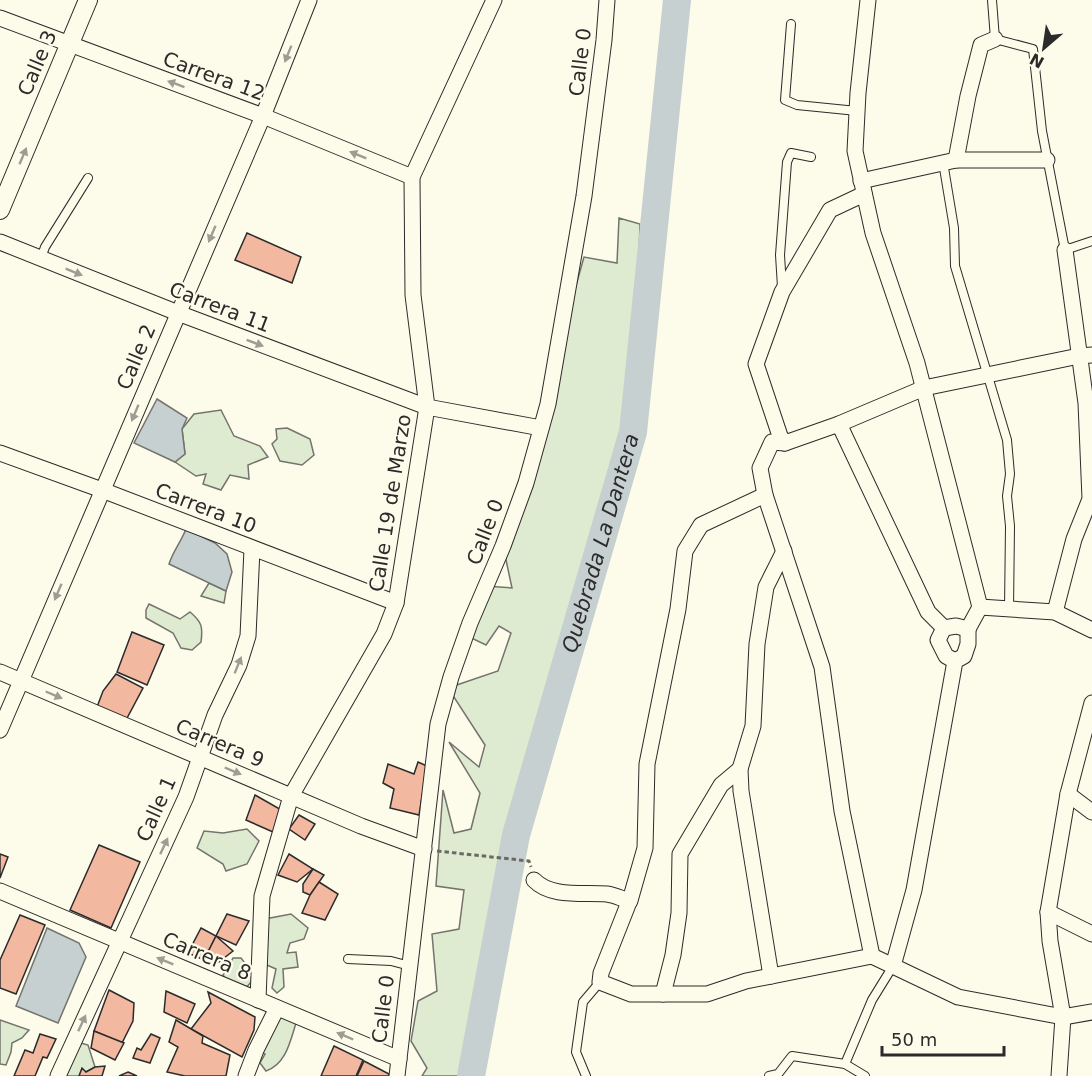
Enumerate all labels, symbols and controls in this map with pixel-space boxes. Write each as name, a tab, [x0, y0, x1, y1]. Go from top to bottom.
north arrow	[1014, 18, 1074, 78]
street label: Calle 0	[564, 26, 596, 98]
street label: Calle 3	[13, 27, 61, 99]
one-way arrow	[282, 46, 292, 64]
street label: Carrera 12	[160, 47, 268, 105]
text: N	[1027, 49, 1047, 72]
one-way arrow	[167, 79, 185, 88]
one-way arrow	[18, 147, 28, 165]
one-way arrow	[349, 150, 367, 159]
one-way arrow	[207, 226, 217, 244]
one-way arrow	[65, 268, 83, 277]
street label: Carrera 11	[166, 277, 274, 337]
street label: Calle 2	[112, 321, 160, 393]
one-way arrow	[247, 338, 265, 348]
one-way arrow	[130, 405, 140, 423]
street label: Calle 19 de Marzo	[364, 412, 416, 594]
water label: Quebrada La Dantera	[558, 431, 644, 655]
street label: Carrera 10	[152, 478, 260, 538]
street label: Calle 0	[461, 496, 509, 568]
one-way arrow	[53, 584, 63, 602]
one-way arrow	[233, 656, 243, 674]
one-way arrow	[45, 690, 62, 699]
street label: Carrera 9	[172, 714, 268, 772]
one-way arrow	[224, 767, 242, 776]
street label: Calle 1	[131, 773, 181, 845]
one-way arrow	[159, 836, 169, 854]
street label: Carrera 8	[159, 927, 255, 985]
one-way arrow	[155, 956, 173, 966]
street label: Calle 0	[367, 973, 399, 1045]
one-way arrow	[78, 1014, 87, 1031]
scale bar	[882, 1019, 1004, 1057]
text: 50 m	[891, 1029, 937, 1050]
one-way arrow	[335, 1031, 353, 1041]

